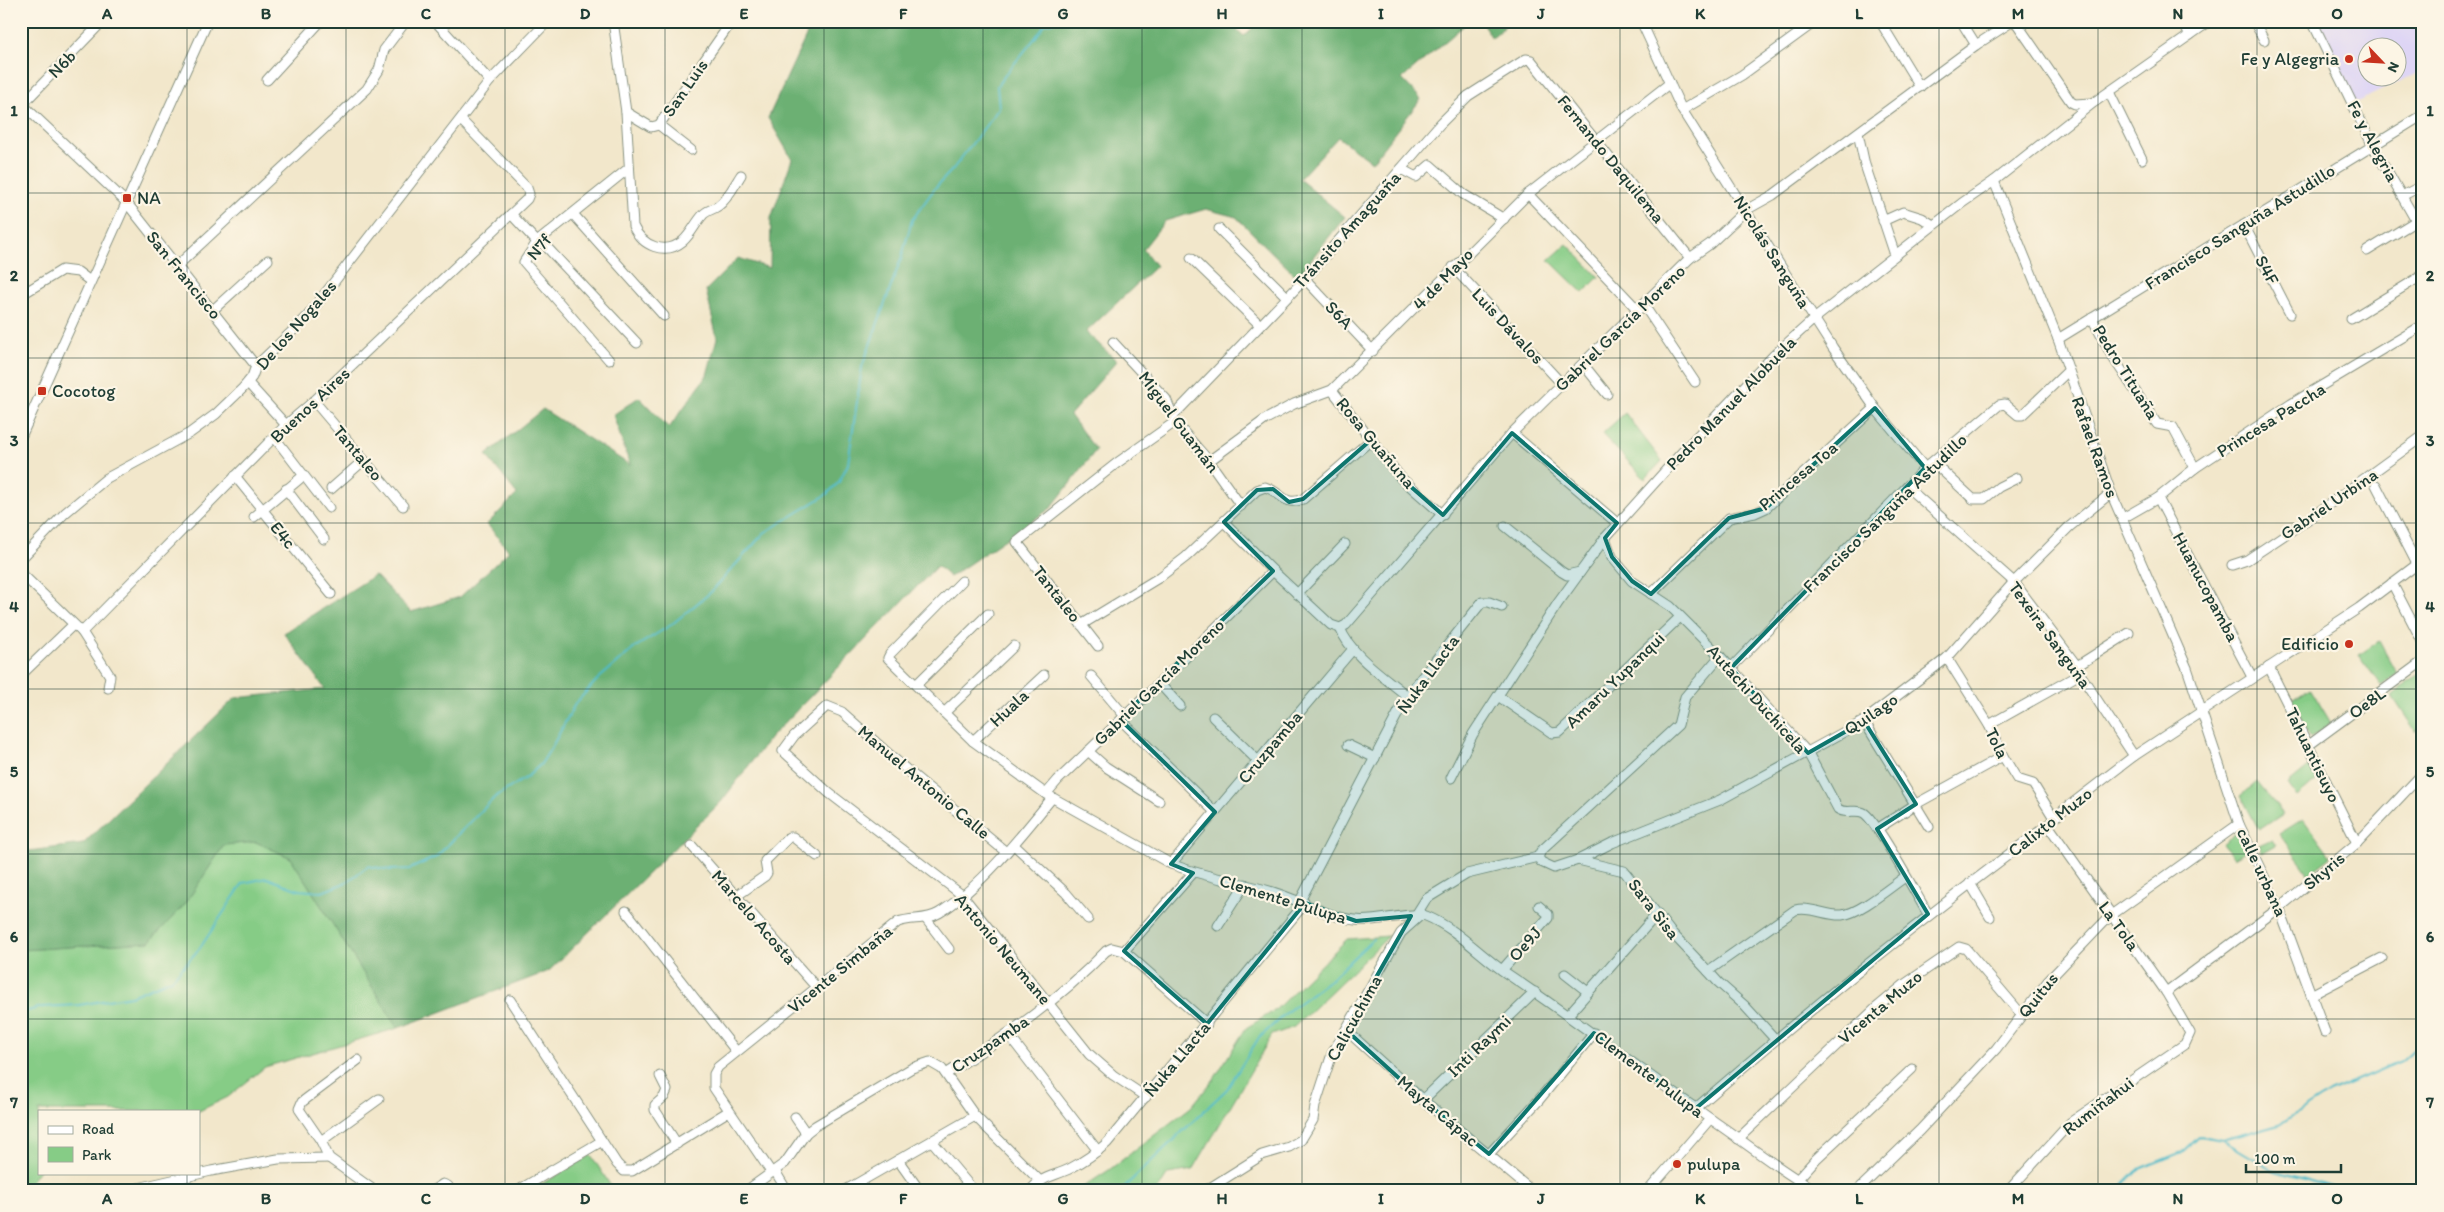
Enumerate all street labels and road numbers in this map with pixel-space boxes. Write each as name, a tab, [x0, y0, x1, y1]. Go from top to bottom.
street label: N6b	[43, 45, 81, 83]
street label: San Luis	[657, 55, 713, 121]
street label: Fernando Daquilema	[1552, 90, 1670, 228]
street label: Fe y Alegria	[2342, 96, 2404, 186]
street label: Francisco Sanguña Astudillo	[2141, 159, 2339, 295]
street label: Tránsito Amaguaña	[1288, 166, 1406, 293]
street label: Nicolás Sanguña	[1729, 192, 1816, 313]
street label: San Francisco	[142, 226, 226, 324]
street label: N7f	[522, 229, 557, 265]
street label: 4 de Mayo	[1408, 243, 1478, 315]
street label: S4F	[2250, 251, 2284, 289]
street label: Gabriel García Moreno	[1550, 260, 1690, 396]
street label: De los Nogales	[251, 275, 341, 375]
street label: Luis Dávalos	[1467, 283, 1549, 369]
street label: S6A	[1320, 296, 1358, 334]
street label: Pedro Tituaña	[2088, 320, 2164, 424]
street label: Pedro Manuel Alobuela	[1661, 331, 1801, 475]
street label: Buenos Aires	[265, 362, 355, 448]
street label: Miguel Guamán	[1134, 367, 1224, 477]
street label: Princesa Paccha	[2212, 378, 2330, 462]
street label: Rosa Guañuna	[1332, 393, 1421, 494]
street label: Rafael Ramos	[2067, 393, 2123, 501]
street label: Tantaleo	[328, 420, 388, 486]
street label: Francisco Sanguña Astudillo	[1798, 429, 1972, 597]
street label: Princesa Toa	[1754, 437, 1842, 515]
street label: Gabriel Urbina	[2276, 463, 2382, 545]
street label: E4c	[265, 517, 301, 553]
street label: Huanucopamba	[2168, 528, 2244, 646]
street label: Tantaleo	[1028, 561, 1086, 627]
street label: Texeira Sanguña	[2004, 577, 2097, 693]
street label: Gabriel García Moreno	[1089, 614, 1229, 750]
street label: Amaru Yupanqui	[1561, 627, 1669, 733]
street label: Ñuka Llacta	[1392, 630, 1464, 718]
street label: Autachi Duchicela	[1702, 640, 1812, 758]
street label: Oe8L	[2344, 682, 2390, 724]
street label: Huala	[985, 684, 1034, 732]
street label: Quilago	[1840, 688, 1902, 740]
street label: Tahuantisuyo	[2281, 704, 2345, 806]
street label: Cruzpamba	[1233, 705, 1307, 788]
street label: Manuel Antonio Calle	[853, 720, 995, 844]
street label: Tola	[1980, 724, 2014, 762]
street label: Calixto Muzo	[2004, 782, 2096, 862]
street label: calle urbana	[2232, 824, 2292, 920]
street label: Shyris	[2299, 847, 2349, 895]
street label: Marcelo Acosta	[707, 865, 801, 969]
street label: Clemente Pulupa	[1217, 869, 1350, 929]
street label: Sara Sisa	[1623, 874, 1685, 944]
street label: Antonio Neumane	[950, 889, 1056, 1009]
street label: La Tola	[2094, 897, 2145, 956]
street label: Vicente Simbaña	[783, 919, 898, 1018]
street label: Oe9J	[1504, 922, 1547, 966]
street label: Vicenta Muzo	[1833, 965, 1927, 1049]
street label: Quitus	[2013, 968, 2063, 1022]
street label: Calicuchima	[1321, 971, 1387, 1065]
street label: Cruzpamba	[947, 1010, 1034, 1078]
street label: Inti Raymi	[1443, 1010, 1515, 1082]
street label: Ñuka Llacta	[1139, 1016, 1216, 1101]
street label: Clemente Pulupa	[1590, 1025, 1709, 1123]
street label: Mayta Cápac	[1393, 1071, 1483, 1151]
street label: Rumiñahui	[2058, 1072, 2138, 1140]

